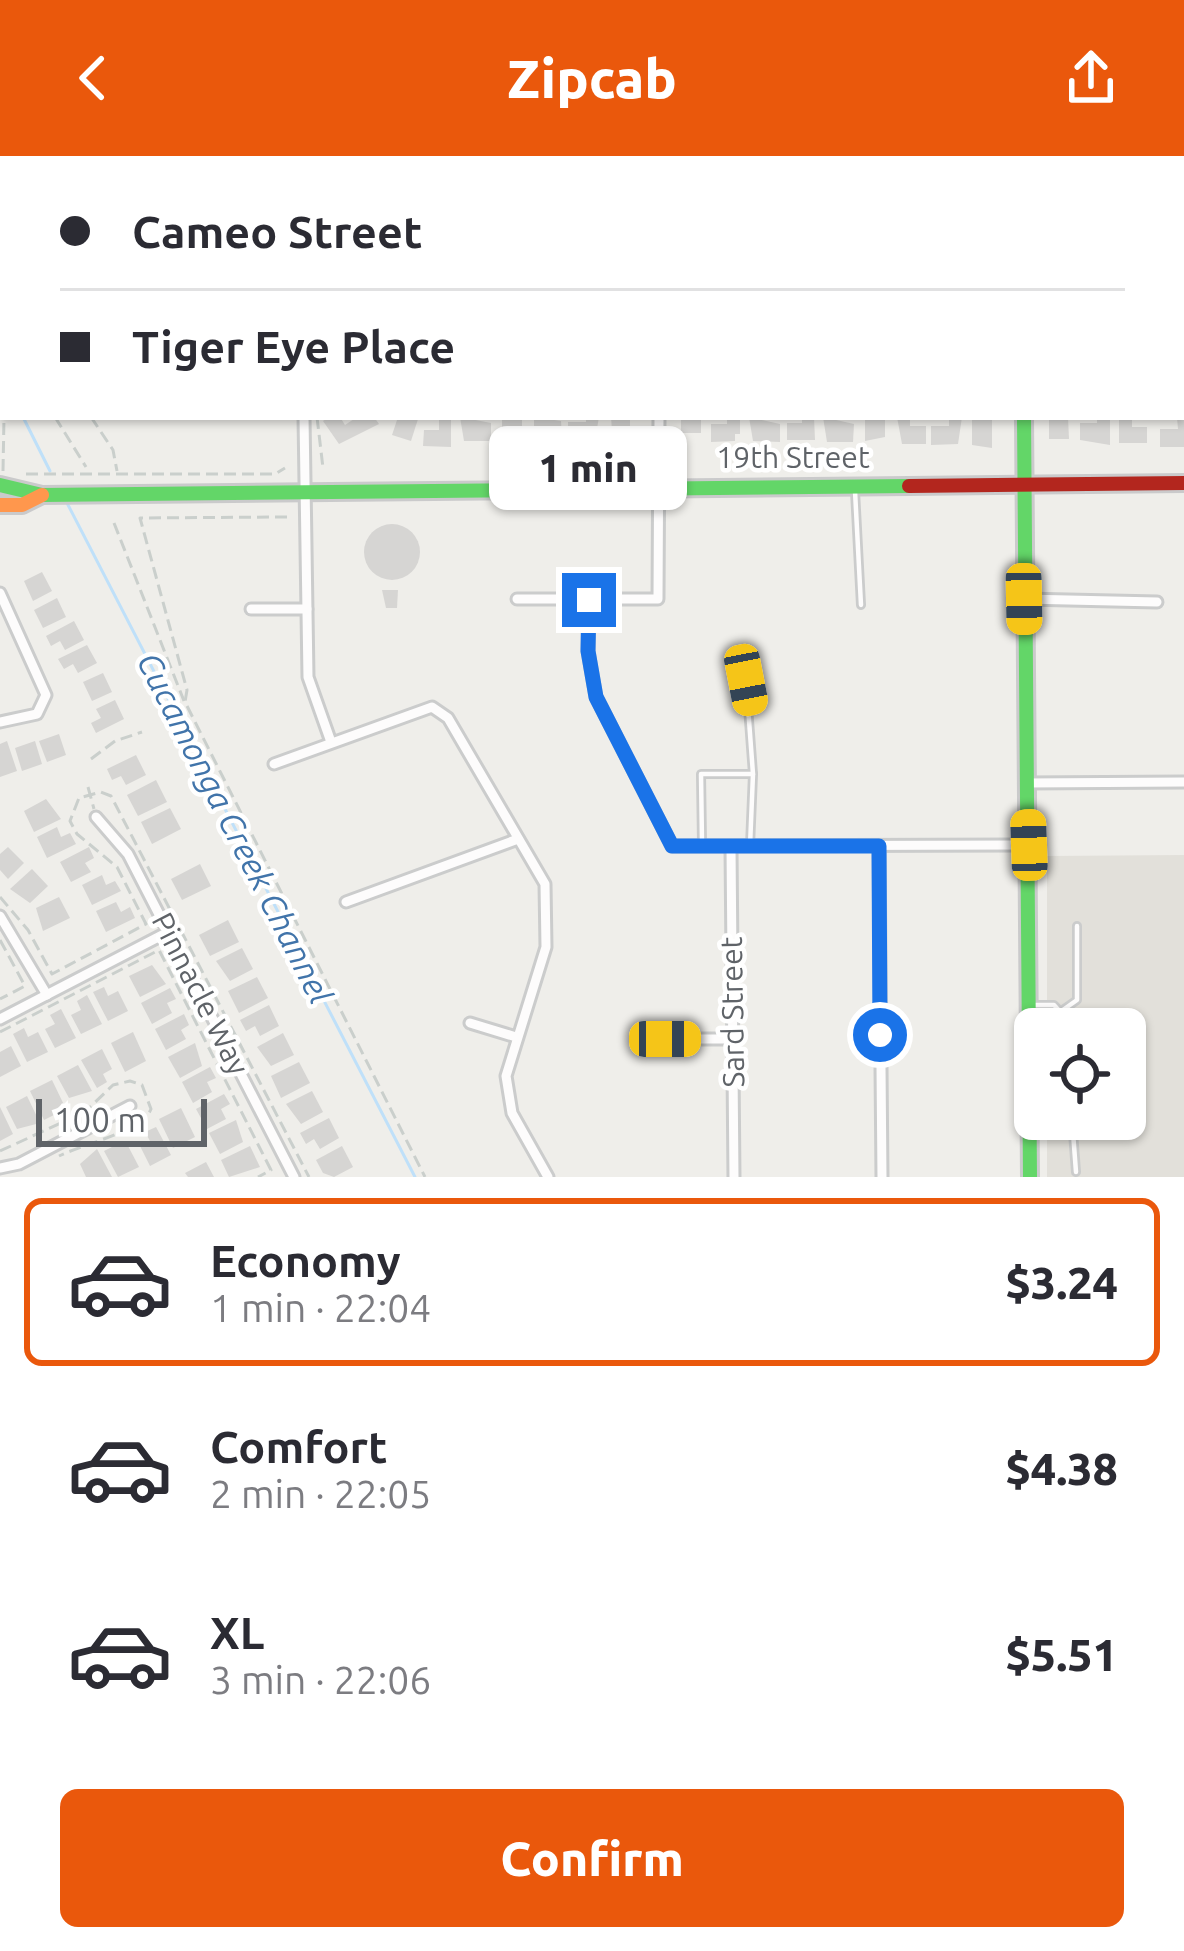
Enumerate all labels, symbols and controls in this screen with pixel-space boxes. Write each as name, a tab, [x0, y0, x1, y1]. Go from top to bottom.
icon: back	[60, 45, 126, 111]
icon: share	[1058, 45, 1124, 111]
text: Zipcab	[507, 48, 677, 108]
text: Cameo Street	[132, 206, 422, 257]
text: Tiger Eye Place	[132, 321, 455, 372]
callout: 1 min	[490, 426, 688, 510]
street label: 19th Street	[716, 440, 870, 474]
text: 1 min	[538, 446, 638, 489]
car	[1005, 563, 1043, 635]
route end	[562, 573, 616, 627]
car	[721, 641, 771, 719]
water label: Cucamonga Creek Channel	[131, 646, 340, 1010]
car	[1010, 808, 1048, 882]
street label: Pinnacle Way	[146, 907, 256, 1080]
street label: Sard Street	[714, 936, 750, 1088]
route start	[853, 1008, 907, 1062]
map controls	[1014, 1008, 1146, 1140]
button: locate	[1014, 1008, 1146, 1140]
car	[629, 1021, 701, 1057]
scale bar	[36, 1093, 207, 1146]
text: 100 m	[54, 1101, 146, 1138]
icon: car	[66, 1228, 174, 1336]
text: Economy	[210, 1235, 401, 1286]
text: $3.24	[1005, 1257, 1118, 1308]
text: 1 min · 22:04	[210, 1286, 431, 1329]
icon: car	[66, 1414, 174, 1522]
text: Comfort	[210, 1421, 387, 1472]
text: $4.38	[1005, 1443, 1118, 1494]
text: 2 min · 22:05	[210, 1472, 431, 1515]
icon: car	[66, 1600, 174, 1708]
text: XL	[210, 1607, 264, 1658]
text: $5.51	[1005, 1629, 1118, 1680]
text: 3 min · 22:06	[210, 1658, 431, 1701]
button: Confirm	[60, 1789, 1124, 1927]

